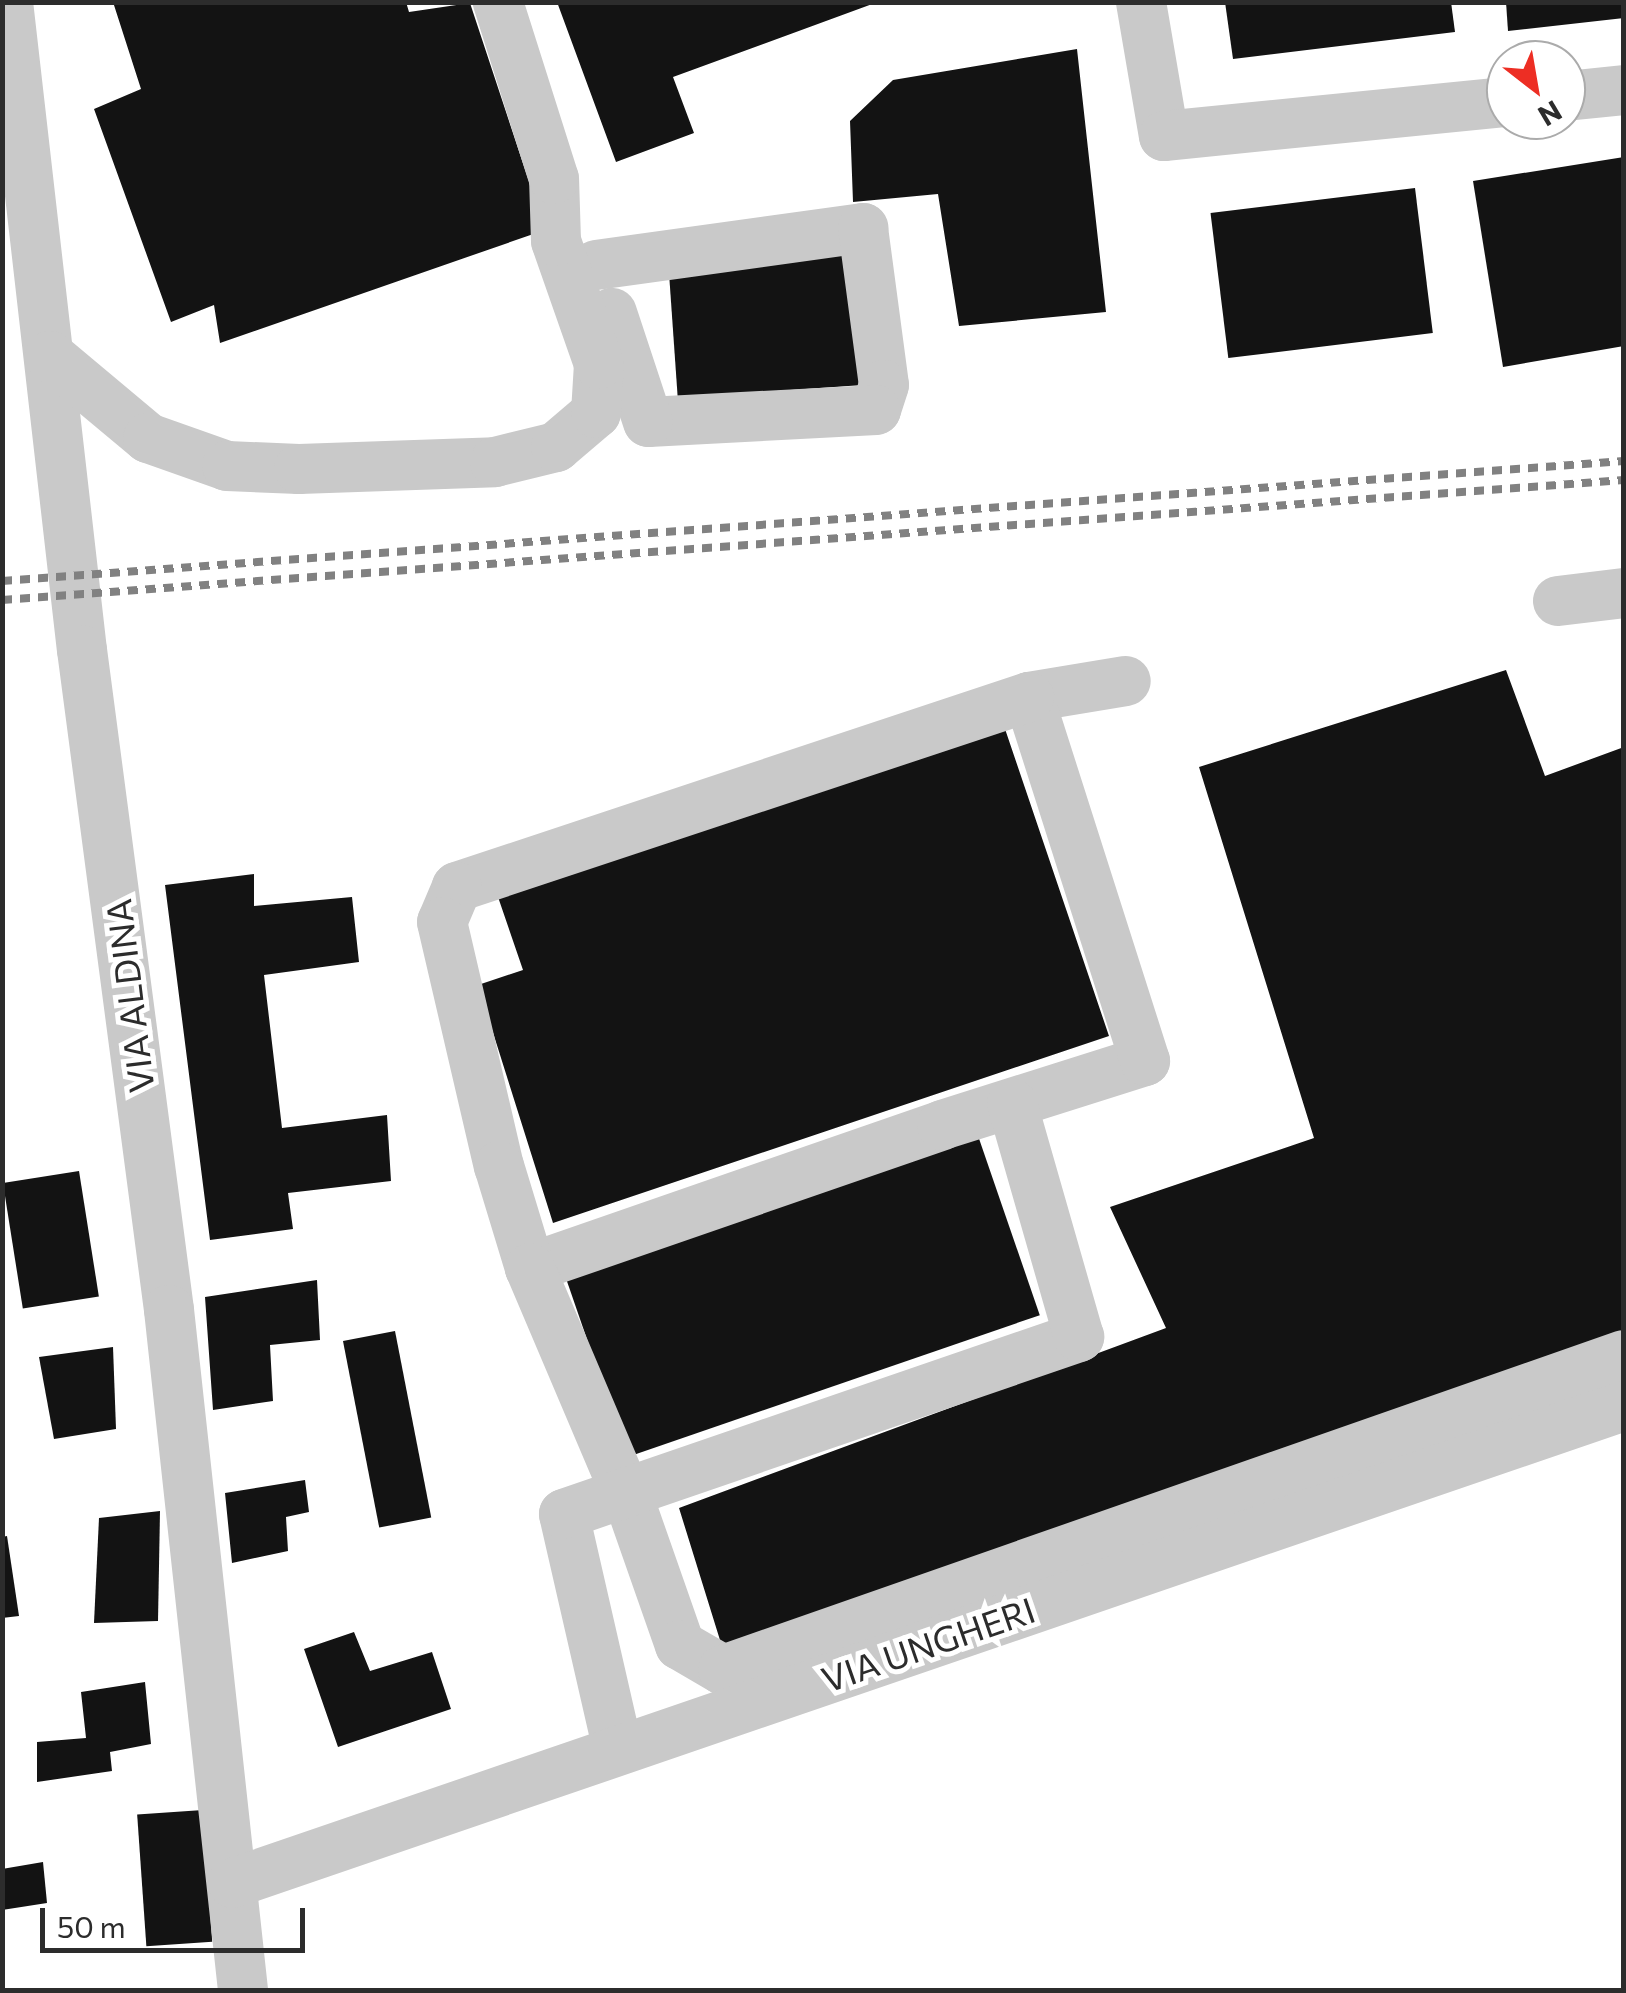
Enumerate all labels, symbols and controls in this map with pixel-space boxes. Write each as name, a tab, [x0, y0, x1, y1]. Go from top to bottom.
north arrow	[1486, 40, 1586, 140]
text: N	[1533, 94, 1568, 134]
street label: VIA ALDINA	[96, 897, 162, 1095]
street label: VIA UNGHERI	[816, 1588, 1040, 1700]
scale bar	[45, 1888, 310, 1950]
text: 50 m	[57, 1907, 126, 1944]

